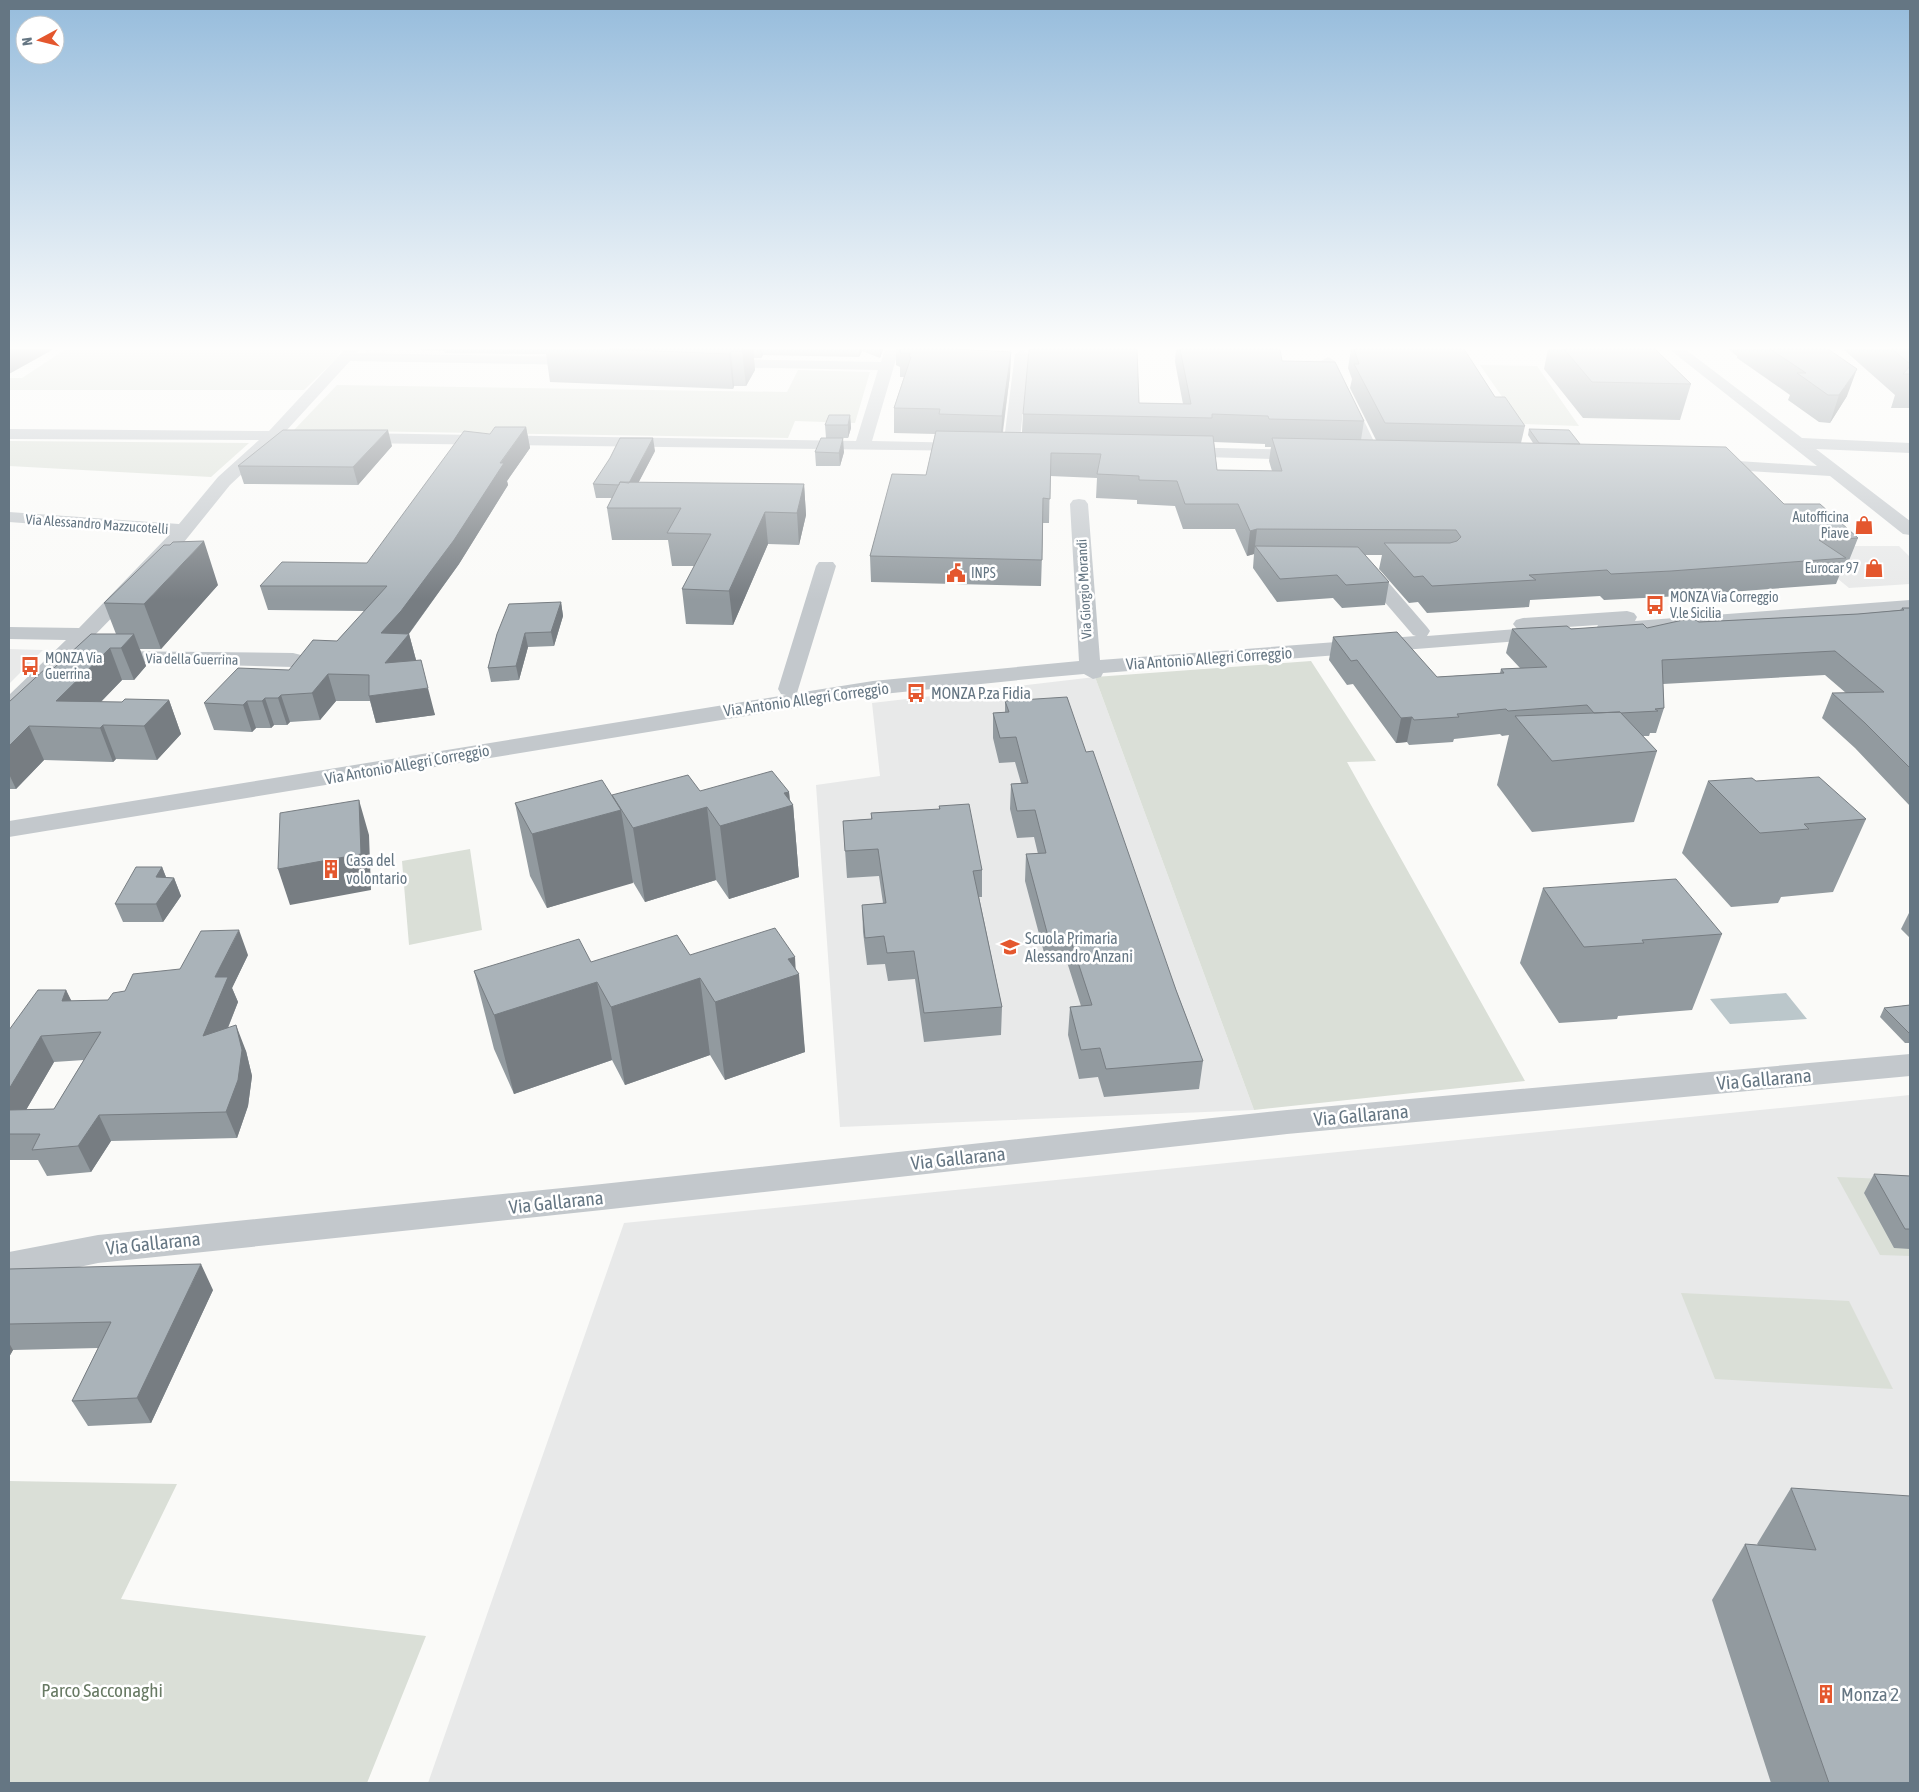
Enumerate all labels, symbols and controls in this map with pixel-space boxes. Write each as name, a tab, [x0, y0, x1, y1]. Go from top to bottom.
north arrow	[15, 15, 65, 65]
text: N	[19, 37, 36, 47]
place label: Autofficina Piave	[1792, 509, 1849, 541]
street label: Via Alessandro Mazzucotelli	[25, 511, 169, 537]
shop icon: Autofficina Piave	[1853, 514, 1875, 536]
street label: Via Giorgio Morandi	[1073, 539, 1095, 639]
shop icon: Eurocar 97	[1863, 557, 1885, 579]
place label: Eurocar 97	[1805, 560, 1859, 576]
public building icon: INPS	[945, 562, 967, 584]
place label: INPS	[971, 565, 996, 581]
place label: MONZA Via Correggio V.le Sicilia	[1670, 589, 1778, 621]
bus stop icon: MONZA Via Correggio V.le Sicilia	[1644, 594, 1666, 616]
street label: Via Antonio Allegri Correggio	[1125, 643, 1293, 674]
place label: MONZA Via Guerrina	[45, 650, 102, 682]
street label: Via della Guerrina	[146, 650, 238, 668]
bus stop icon: MONZA Via Guerrina	[19, 655, 41, 677]
street label: Via Antonio Allegri Correggio	[722, 678, 890, 721]
bus stop icon: MONZA P.za Fidia	[905, 682, 927, 704]
place label: MONZA P.za Fidia	[931, 684, 1031, 702]
street label: Via Antonio Allegri Correggio	[323, 741, 491, 788]
place label: Casa del volontario	[346, 851, 407, 887]
building icon: Casa del volontario	[320, 858, 342, 880]
place label: Scuola Primaria Alessandro Anzani	[1025, 929, 1133, 965]
school or university icon: Scuola Primaria Alessandro Anzani	[999, 936, 1021, 958]
street label: Via Gallarana	[1716, 1064, 1812, 1094]
street label: Via Gallarana	[1313, 1100, 1409, 1130]
street label: Via Gallarana	[910, 1142, 1006, 1174]
street label: Via Gallarana	[508, 1186, 604, 1218]
street label: Via Gallarana	[105, 1227, 201, 1259]
park label: Parco Sacconaghi	[41, 1679, 163, 1701]
building icon: Monza 2	[1815, 1683, 1837, 1705]
place label: Monza 2	[1841, 1683, 1899, 1705]

